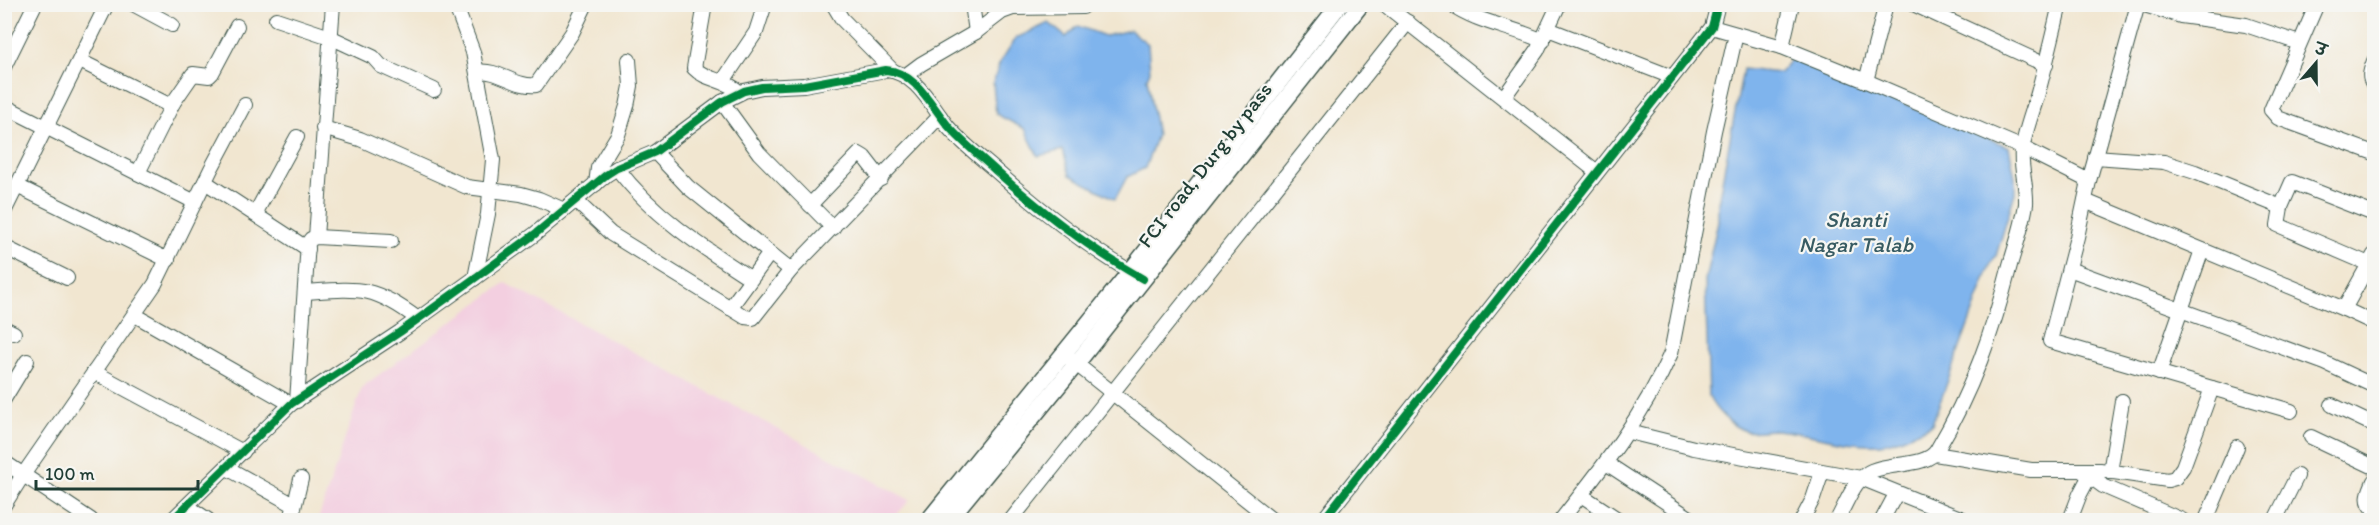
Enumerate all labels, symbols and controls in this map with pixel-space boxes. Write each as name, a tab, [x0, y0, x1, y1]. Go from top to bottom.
north arrow	[2286, 33, 2346, 93]
text: उ	[2311, 38, 2330, 61]
street label: FCI road, Durg by pass	[1132, 77, 1277, 252]
water label: Shanti Nagar Talab	[1799, 206, 1914, 258]
scale bar	[36, 453, 198, 491]
text: 100 m	[45, 463, 95, 485]

